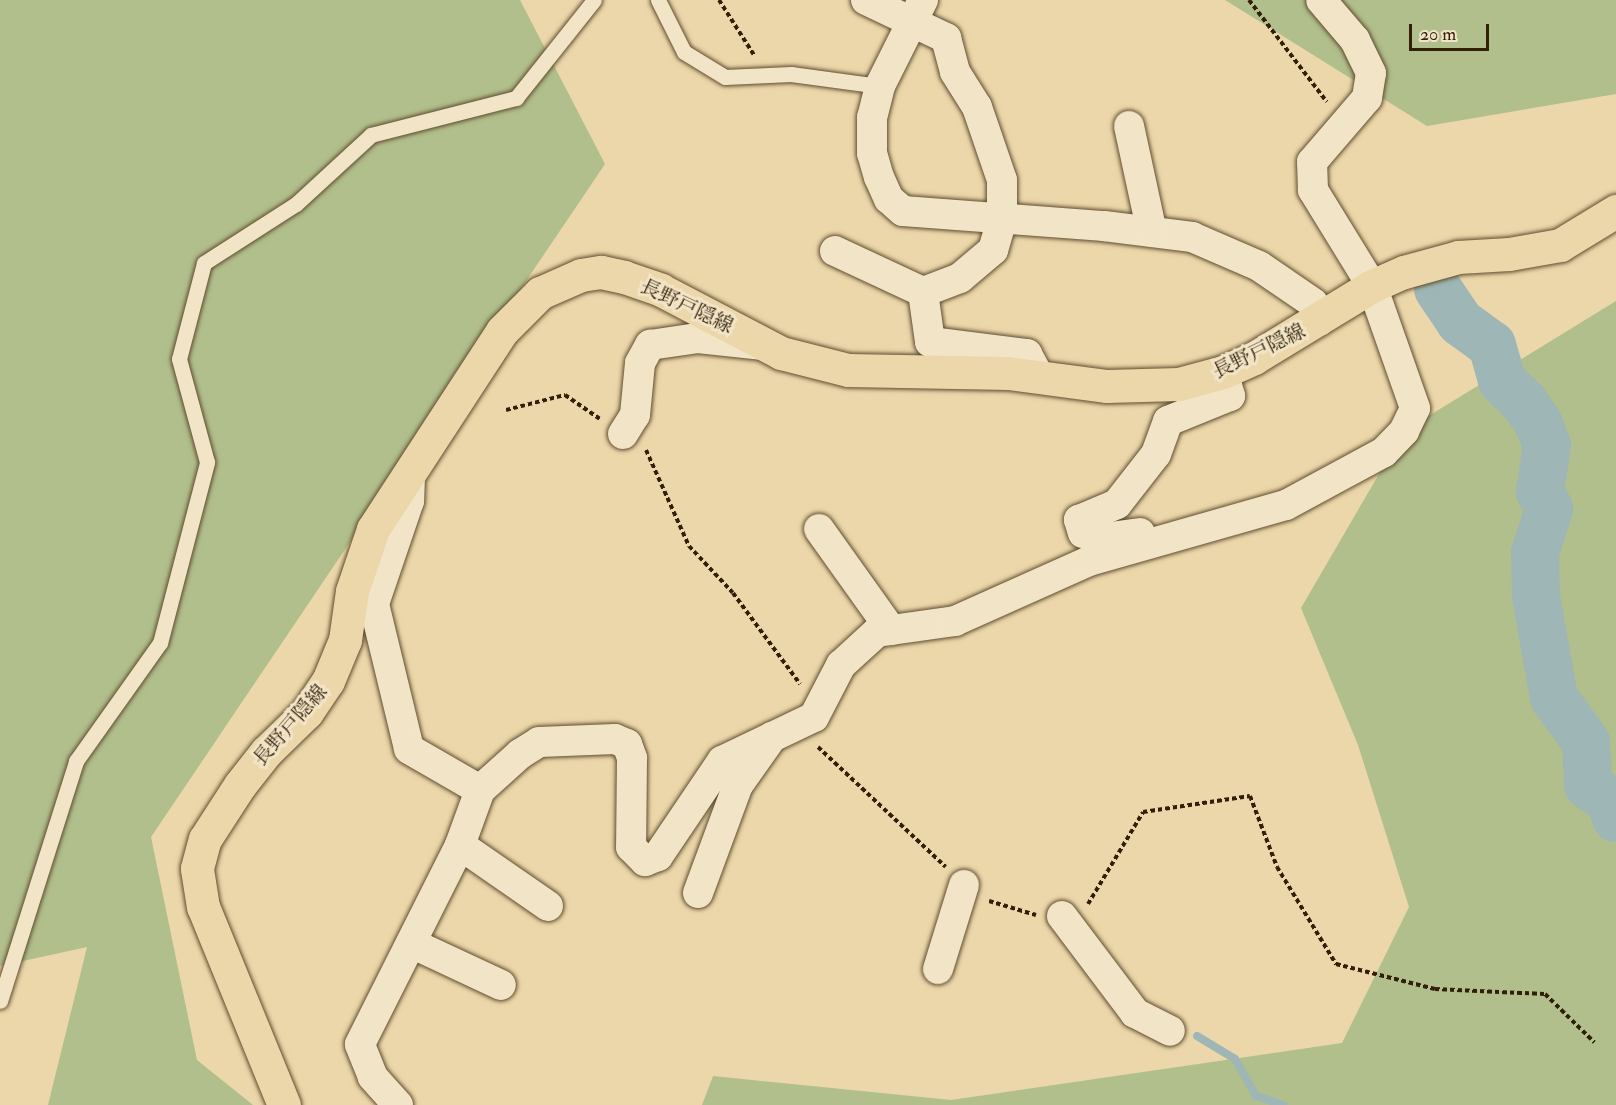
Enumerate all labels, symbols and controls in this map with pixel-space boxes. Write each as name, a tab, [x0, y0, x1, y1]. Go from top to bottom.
scale bar	[1412, 12, 1492, 50]
text: 20 m	[1420, 23, 1456, 46]
street label: 長野戸隠線	[637, 274, 737, 338]
street label: 長野戸隠線	[1209, 318, 1309, 384]
street label: 長野戸隠線	[248, 679, 332, 771]

